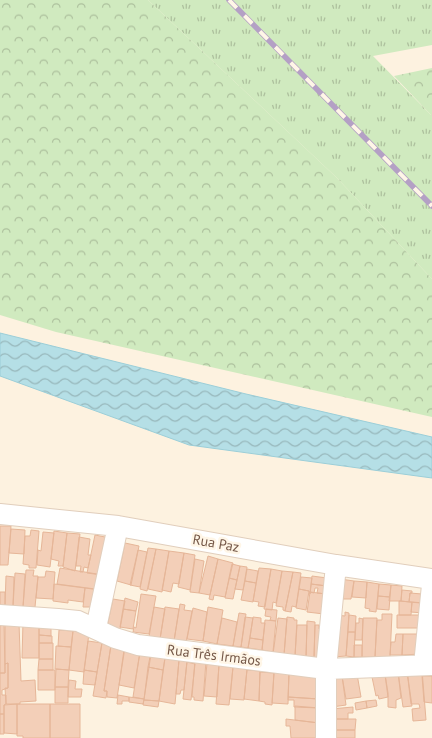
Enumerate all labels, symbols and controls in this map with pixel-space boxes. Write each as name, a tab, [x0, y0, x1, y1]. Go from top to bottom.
street label: Rua Paz	[191, 530, 241, 556]
street label: Rua Três Irmãos	[166, 640, 262, 670]

